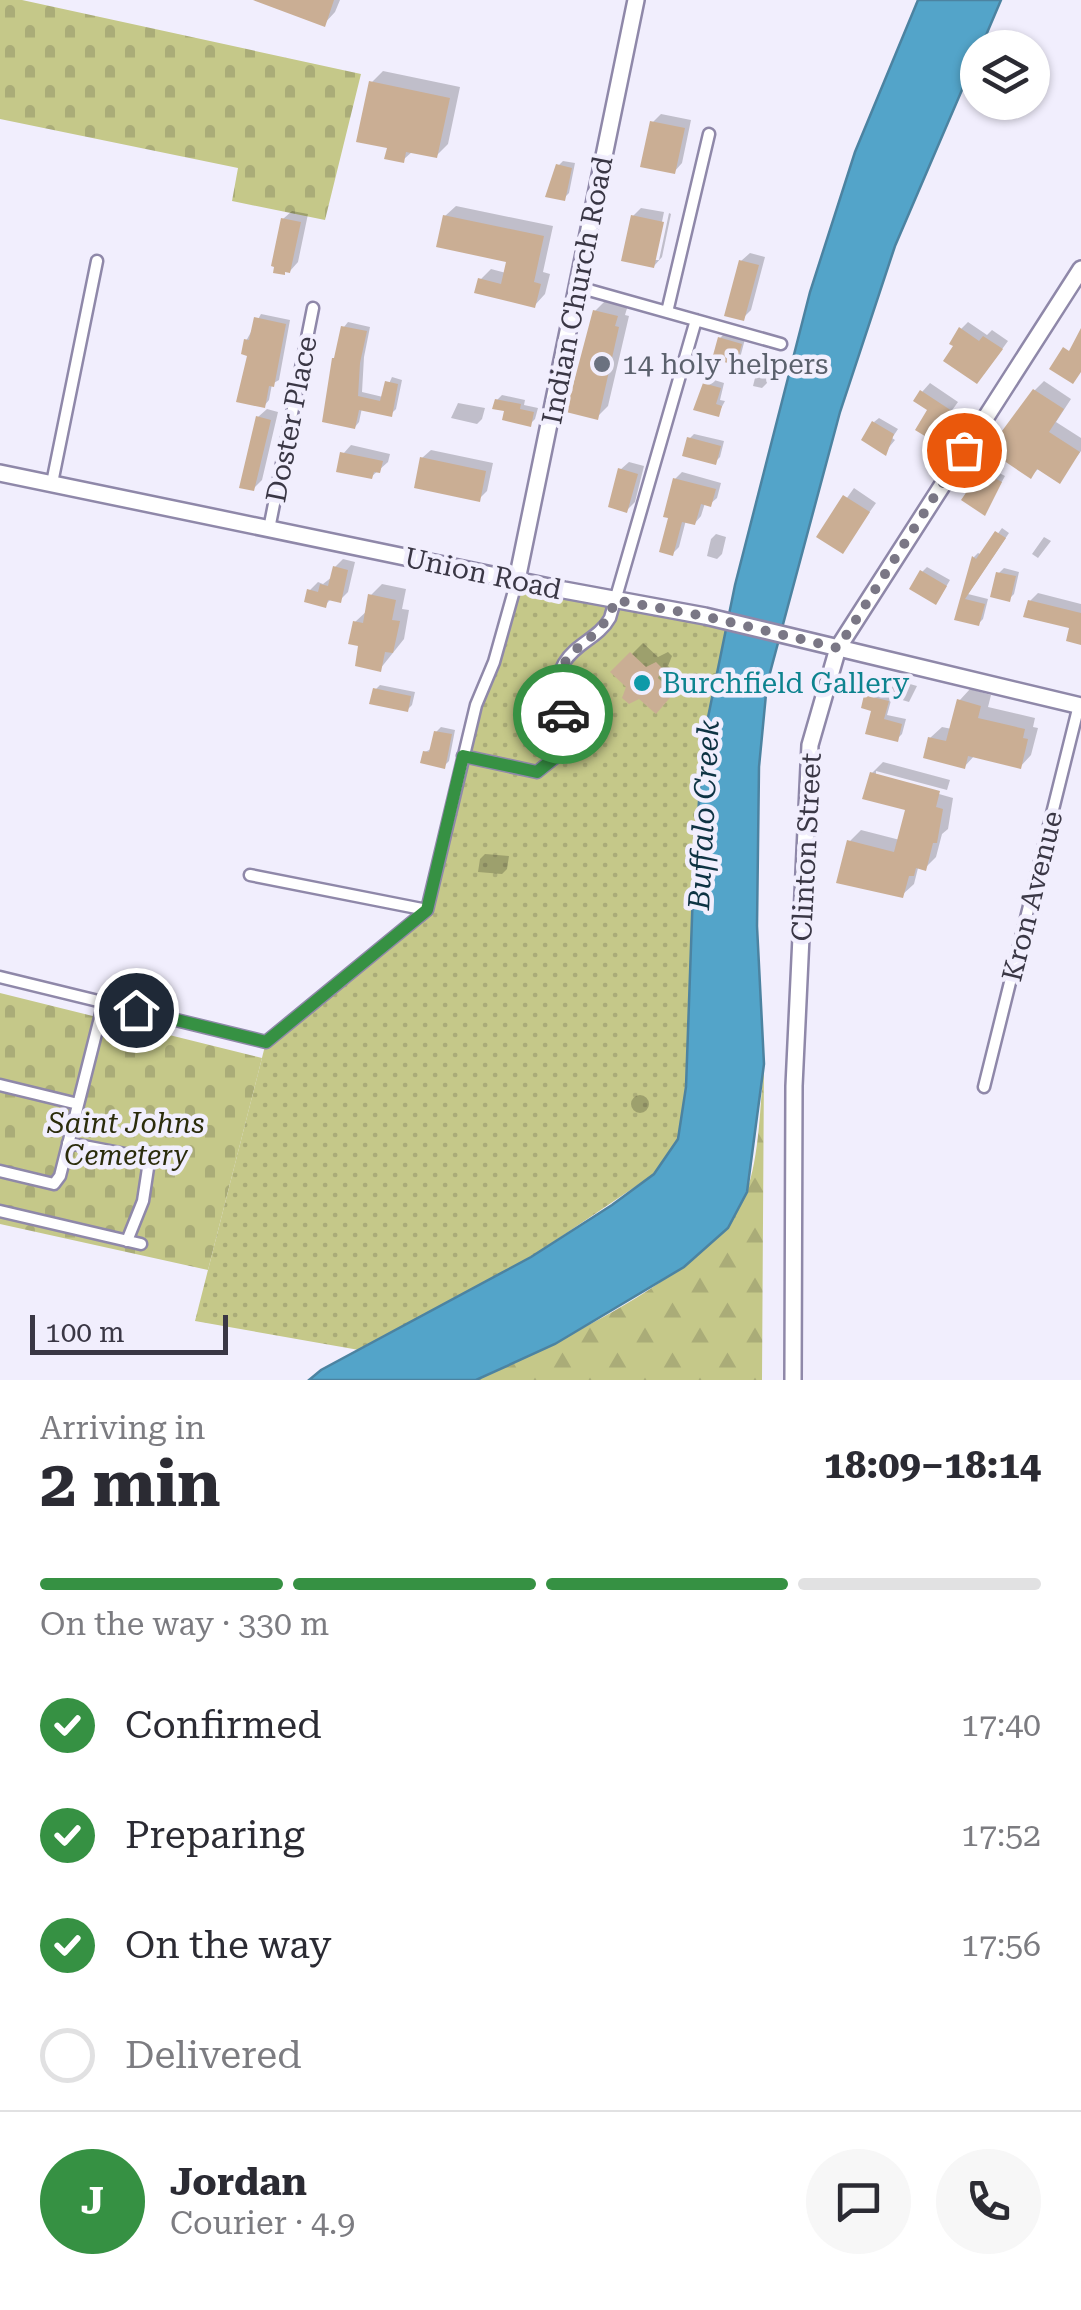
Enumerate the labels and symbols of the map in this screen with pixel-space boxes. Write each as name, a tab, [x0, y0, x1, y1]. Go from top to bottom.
street label: Indian Church Road	[535, 153, 620, 427]
street label: Doster Place	[259, 333, 324, 505]
place label: 14 holy helpers	[622, 348, 828, 381]
marker: 14 holy helpers	[591, 353, 613, 375]
pin	[922, 408, 1007, 493]
street label: Union Road	[401, 541, 565, 606]
courier	[513, 664, 613, 764]
place label: Burchfield Gallery	[662, 667, 910, 700]
marker: Burchfield Gallery	[631, 672, 653, 694]
water label: Buffalo Creek	[681, 718, 726, 912]
street label: Clinton Street	[785, 752, 828, 942]
street label: Kron Avenue	[995, 808, 1070, 985]
pin	[94, 968, 179, 1053]
park label: Saint Johns Cemetery	[47, 1107, 204, 1172]
scale bar	[30, 1310, 228, 1354]

